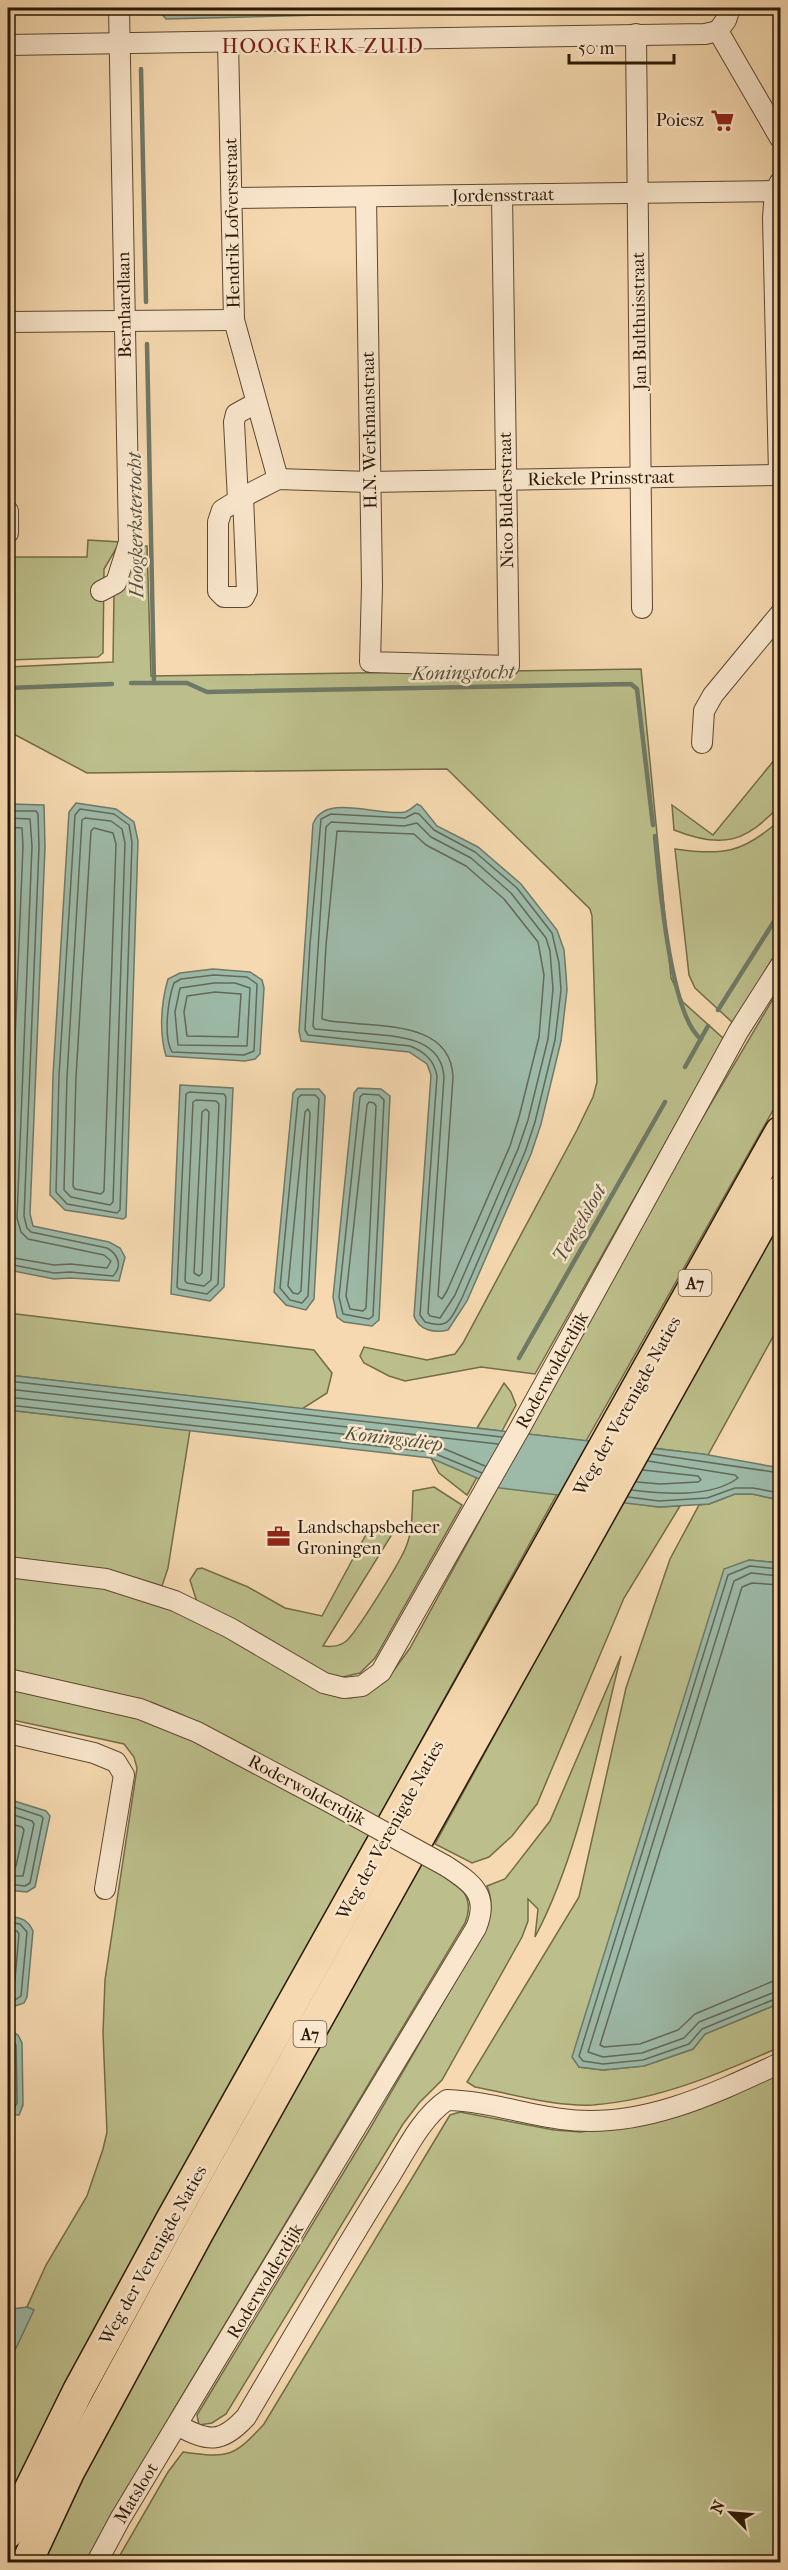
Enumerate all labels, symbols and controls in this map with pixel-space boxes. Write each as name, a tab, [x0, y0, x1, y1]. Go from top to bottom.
scale bar	[569, 27, 674, 65]
district label: HOOGKERK-ZUID	[222, 34, 424, 58]
text: 50 m	[578, 38, 615, 59]
supermarket icon: Poiesz	[709, 107, 735, 133]
place label: Poiesz	[656, 110, 704, 131]
street label: Hendrik Lofversstraat	[221, 137, 244, 309]
street label: Jordensstraat	[450, 184, 555, 207]
street label: Bernhardlaan	[113, 251, 136, 358]
street label: Jan Bulthuisstraat	[628, 251, 651, 392]
street label: H.N. Werkmanstraat	[358, 350, 381, 509]
street label: Nico Bulderstraat	[495, 431, 518, 568]
water label: Hoogkerkstertocht	[123, 450, 148, 599]
street label: Riekele Prinsstraat	[527, 467, 675, 490]
water label: Koningstocht	[409, 660, 517, 685]
water label: Tengelsloot	[548, 1179, 612, 1266]
road number: A7	[678, 1270, 712, 1296]
street label: Roderwolderdijk	[512, 1308, 594, 1432]
street label: Weg der Verenigde Naties	[569, 1313, 686, 1500]
water label: Koningsdiep	[342, 1421, 444, 1456]
place label: Landschapsbeheer Groningen	[297, 1517, 440, 1559]
office icon: Landschapsbeheer Groningen	[266, 1524, 292, 1550]
street label: Weg der Verenigde Naties	[332, 1737, 449, 1924]
street label: Roderwolderdijk	[244, 1751, 370, 1831]
road number: A7	[294, 2021, 326, 2047]
street label: Weg der Verenigde Naties	[95, 2162, 212, 2349]
street label: Roderwolderdijk	[223, 2219, 308, 2343]
street label: Matsloot	[110, 2459, 163, 2527]
north arrow	[701, 2483, 761, 2543]
text: N	[707, 2497, 729, 2516]

